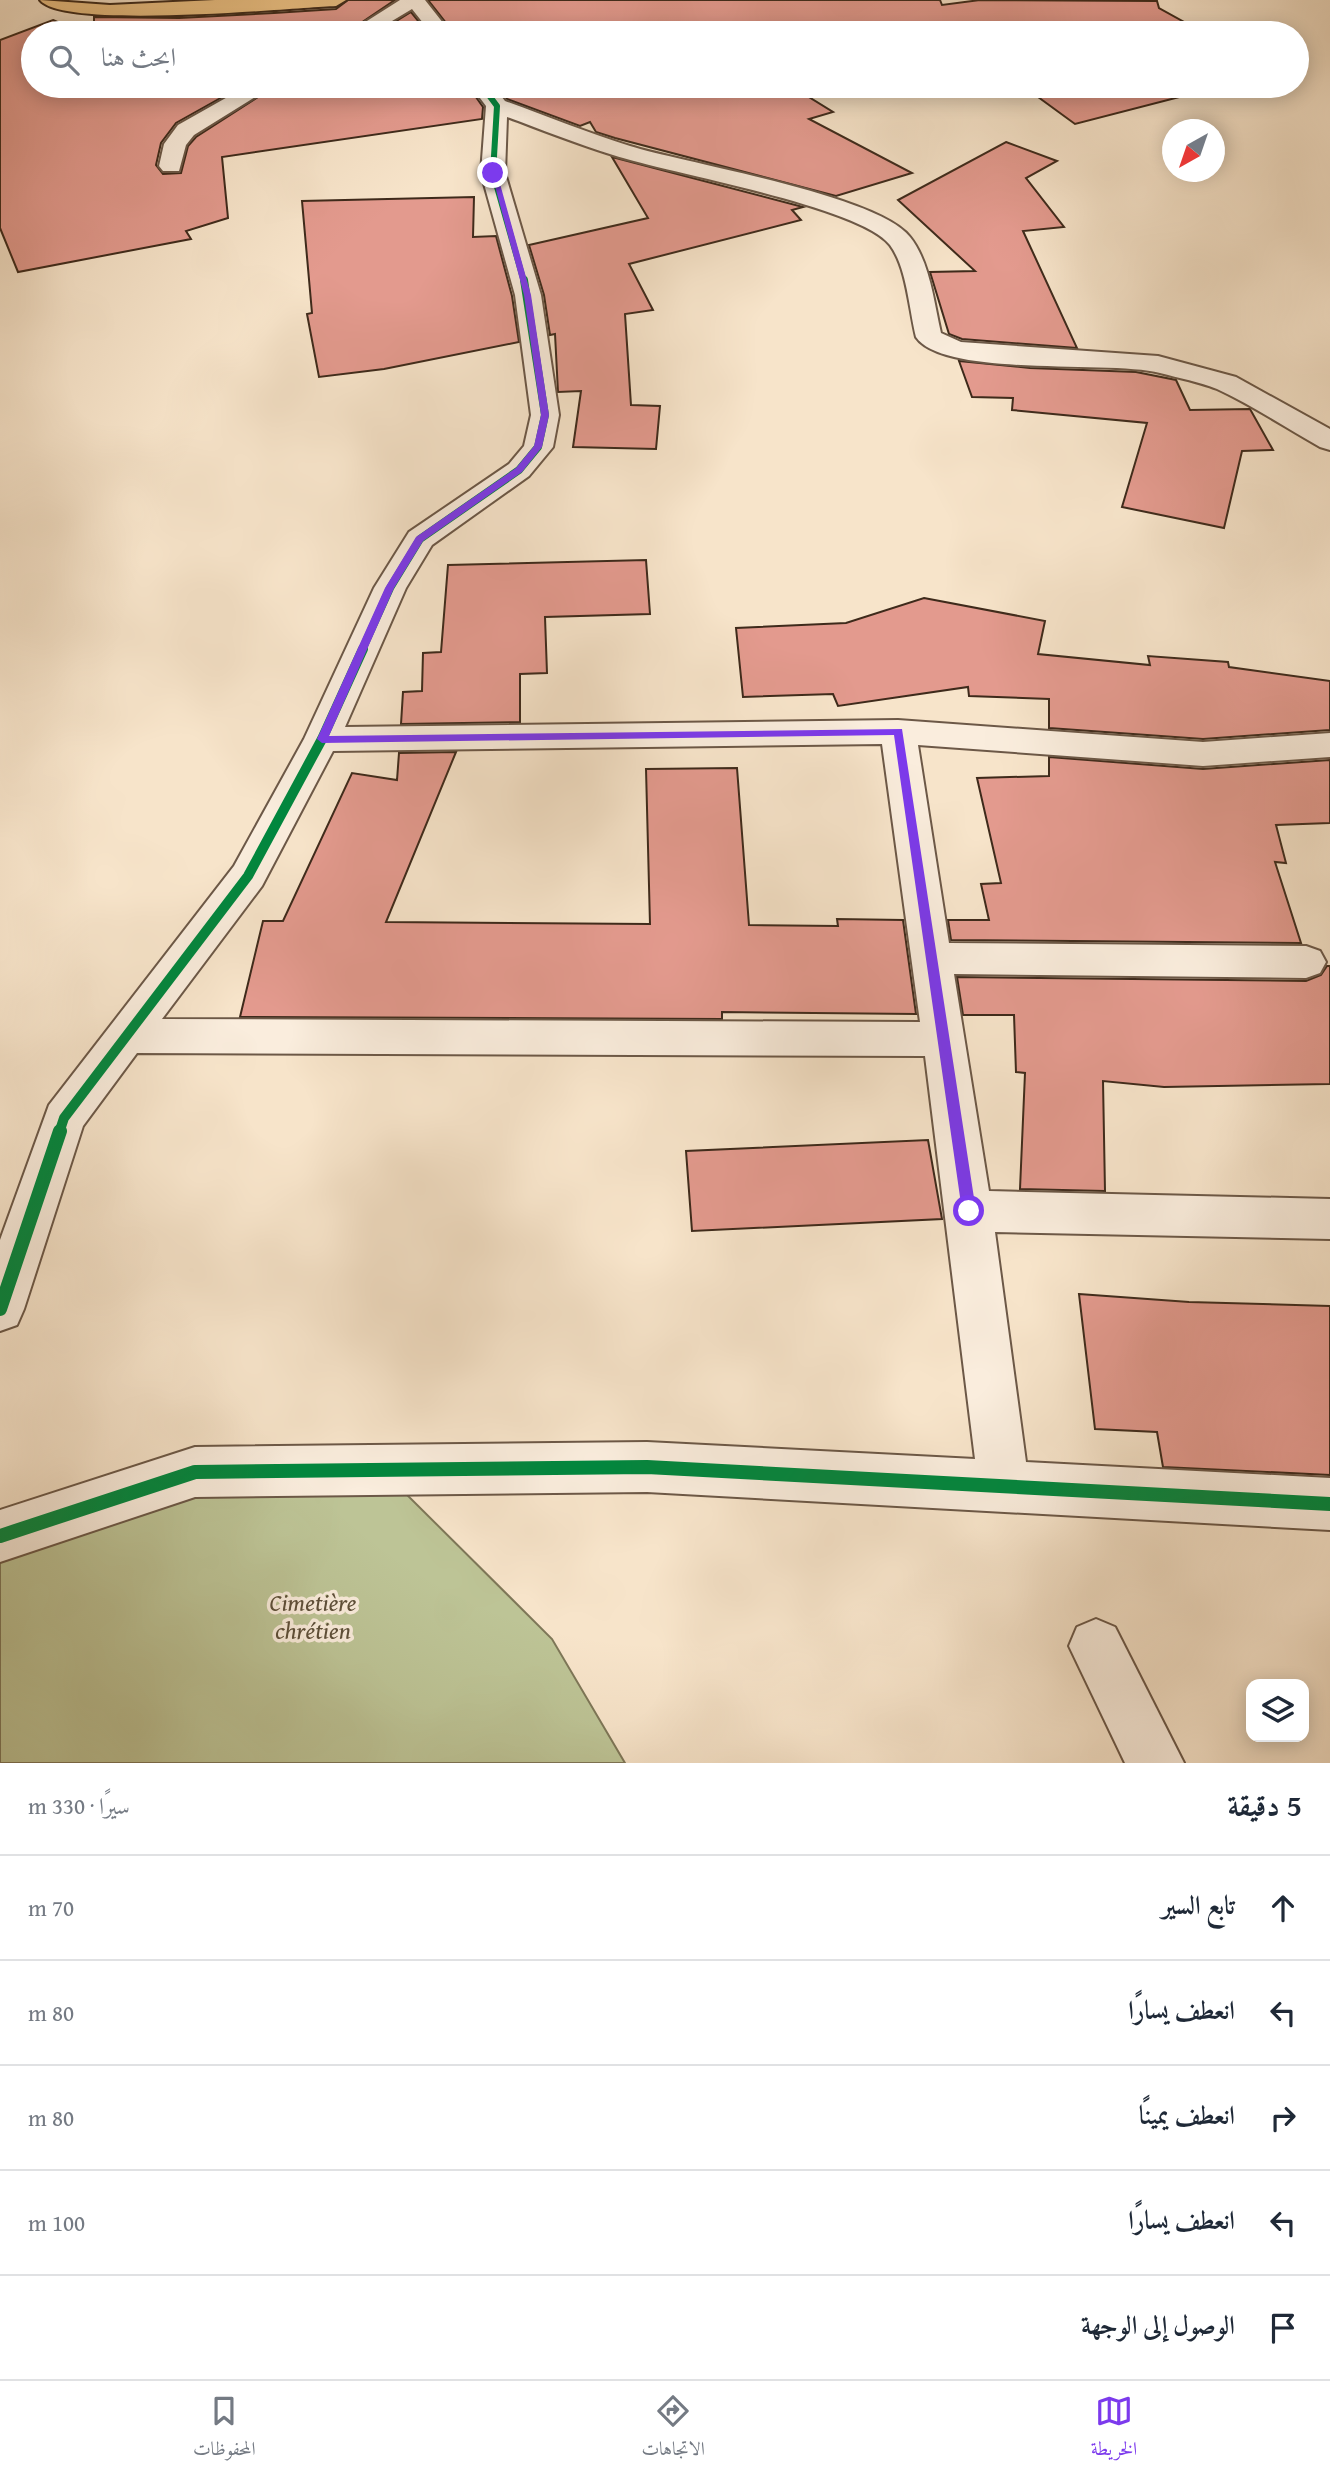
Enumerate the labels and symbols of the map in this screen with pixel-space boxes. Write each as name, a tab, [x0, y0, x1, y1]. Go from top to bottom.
north arrow	[1162, 119, 1225, 182]
route end	[477, 157, 508, 188]
route start	[953, 1195, 984, 1226]
park label: Cimetière chrétien	[270, 1585, 357, 1648]

